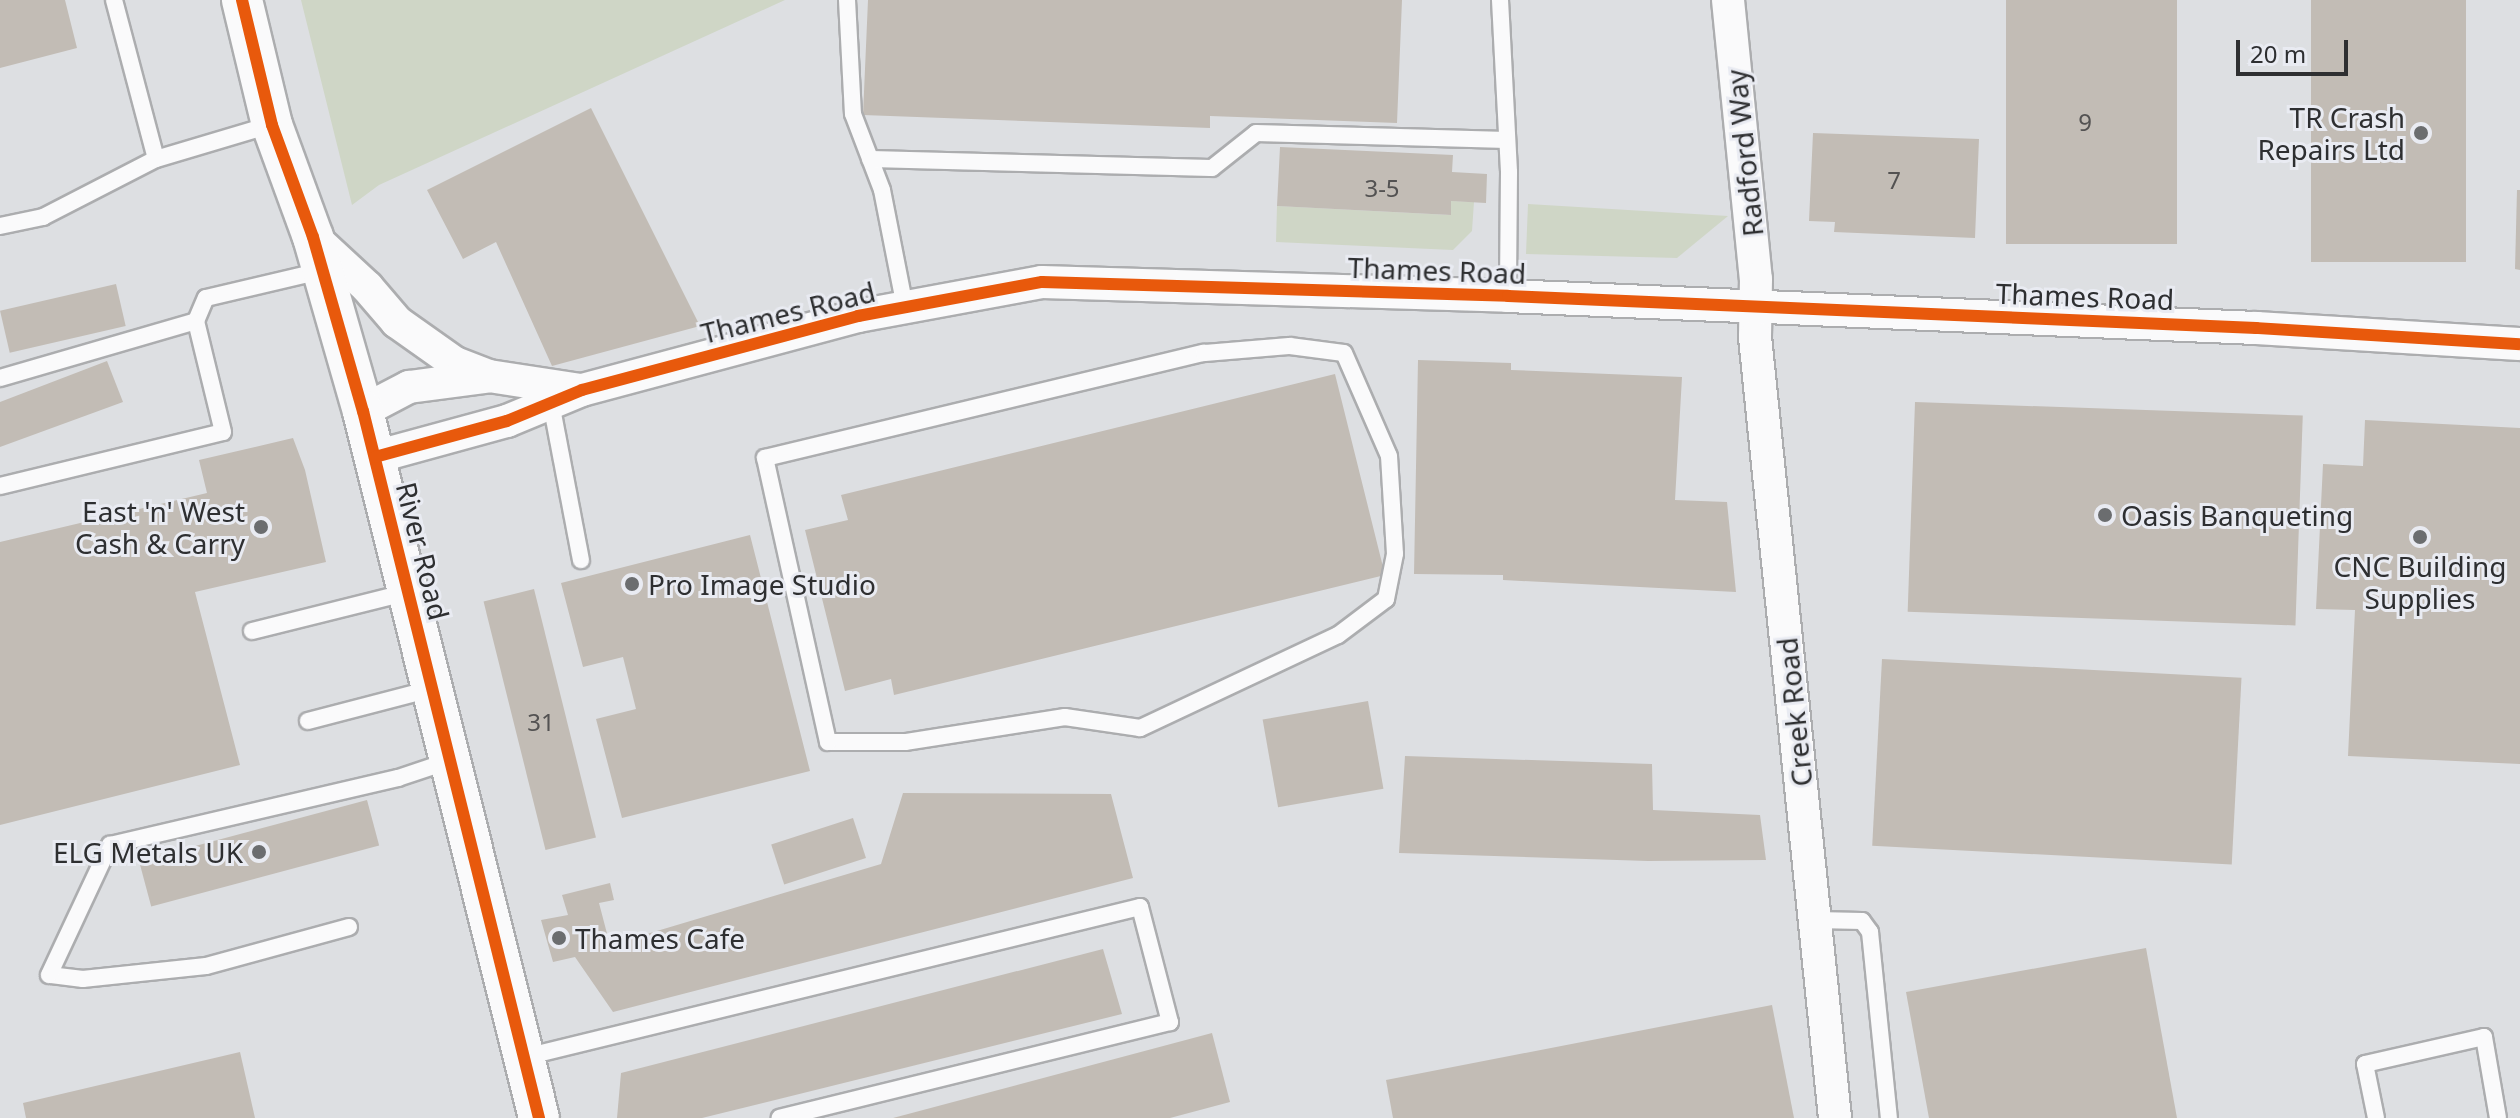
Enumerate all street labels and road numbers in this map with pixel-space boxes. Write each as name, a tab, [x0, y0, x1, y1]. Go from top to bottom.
street label: Radford Way	[1719, 68, 1769, 238]
street label: Thames Road	[1347, 250, 1527, 290]
street label: Thames Road	[697, 274, 879, 350]
street label: Thames Road	[1995, 276, 2175, 316]
street label: River Road	[390, 479, 456, 623]
street label: Creek Road	[1769, 636, 1819, 788]

